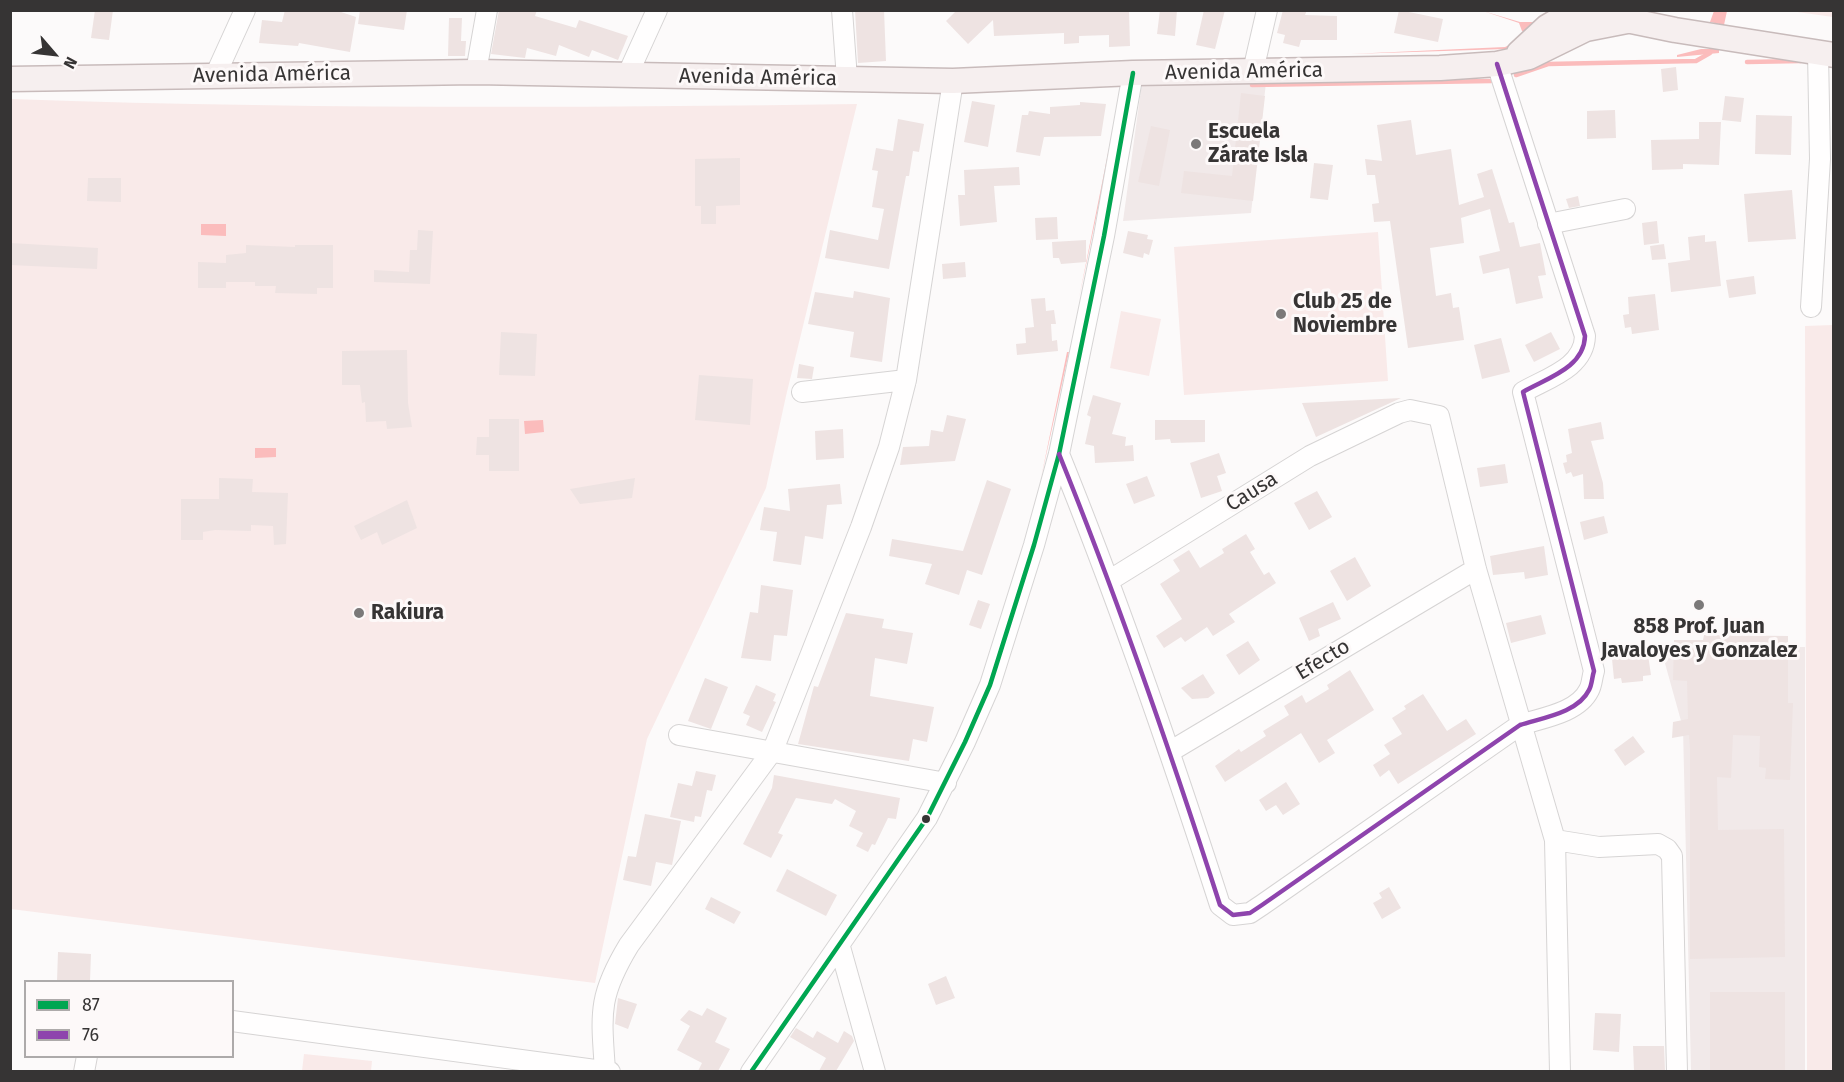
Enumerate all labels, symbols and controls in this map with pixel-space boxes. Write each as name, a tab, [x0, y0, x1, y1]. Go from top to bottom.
north arrow	[24, 24, 84, 84]
text: N	[59, 54, 81, 72]
street label: Avenida América	[1165, 58, 1323, 86]
street label: Avenida América	[193, 61, 351, 89]
street label: Avenida América	[679, 64, 837, 92]
place label: Escuela Zárate Isla	[1208, 119, 1308, 169]
marker: Escuela Zárate Isla	[1189, 137, 1203, 151]
place label: Club 25 de Noviembre	[1293, 289, 1397, 339]
marker: Club 25 de Noviembre	[1274, 307, 1288, 321]
street label: Causa	[1221, 466, 1283, 518]
marker: 858 Prof. Juan Javaloyes y Gonzalez	[1692, 598, 1706, 612]
place label: Rakiura	[371, 600, 444, 626]
marker: Rakiura	[352, 606, 366, 620]
place label: 858 Prof. Juan Javaloyes y Gonzalez	[1601, 614, 1797, 664]
street label: Efecto	[1291, 634, 1355, 686]
unlabelled marker	[920, 813, 932, 825]
legend	[24, 980, 234, 1058]
text: 87	[82, 994, 100, 1016]
text: 76	[82, 1024, 99, 1046]

